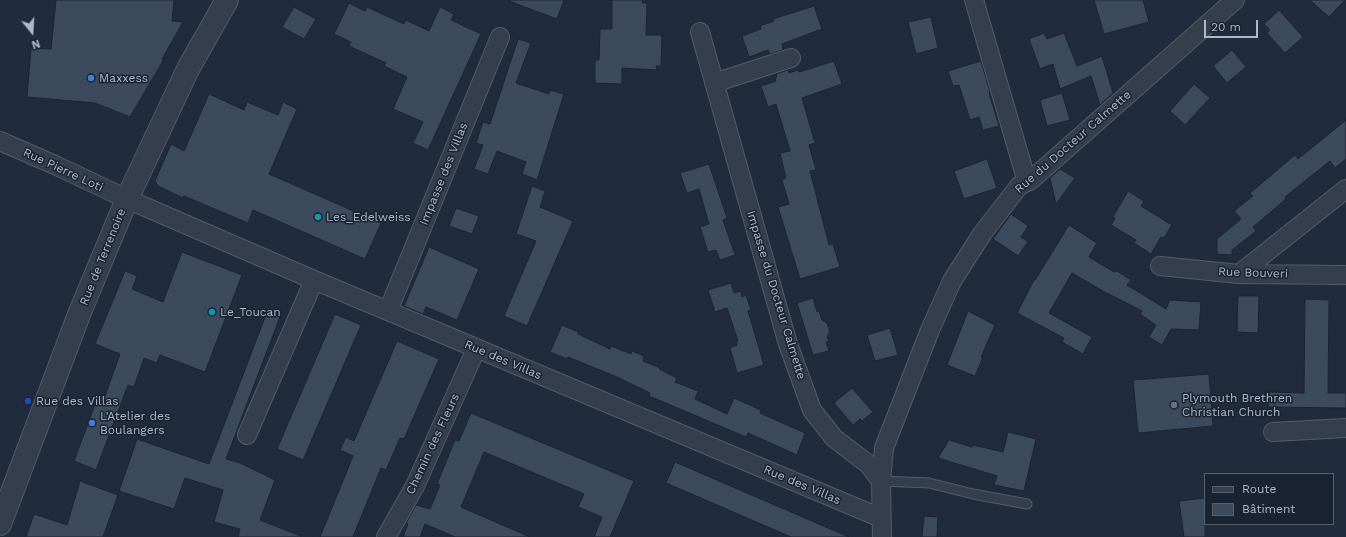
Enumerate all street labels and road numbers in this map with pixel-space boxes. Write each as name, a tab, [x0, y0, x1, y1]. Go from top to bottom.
street label: Rue du Docteur Calmette	[1012, 88, 1134, 196]
street label: Impasse des Villas	[417, 121, 471, 227]
street label: Rue Pierre Loti	[21, 145, 105, 195]
street label: Rue de Terrenoire	[77, 206, 129, 308]
street label: Impasse du Docteur Calmette	[743, 209, 809, 381]
street label: Rue Bouveri	[1218, 265, 1288, 281]
street label: Rue des Villas	[462, 337, 544, 383]
street label: Chemin des Fleurs	[403, 391, 463, 497]
street label: Rue des Villas	[761, 462, 843, 508]

